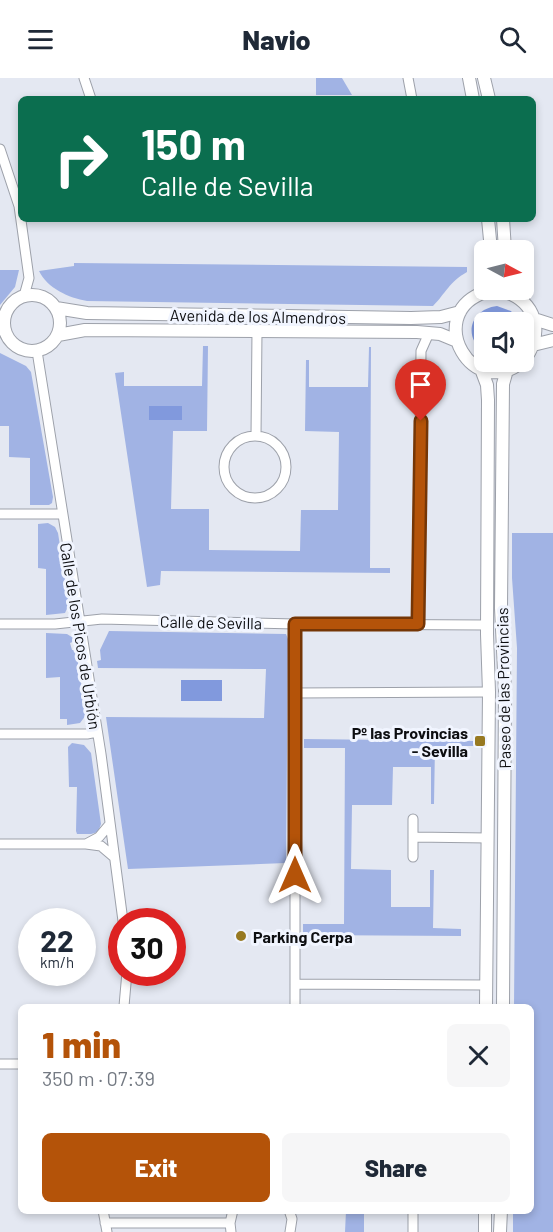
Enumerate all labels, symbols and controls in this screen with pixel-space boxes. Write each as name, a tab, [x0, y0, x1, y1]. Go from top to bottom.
icon: menu	[24, 23, 57, 56]
text: Navio	[242, 23, 311, 55]
icon: search	[496, 23, 529, 56]
text: 150 m	[141, 118, 246, 168]
icon: right	[42, 120, 120, 198]
text: Calle de Sevilla	[141, 169, 313, 201]
north arrow	[474, 240, 534, 300]
map controls	[474, 240, 534, 372]
street label: Avenida de los Almendros	[170, 305, 346, 327]
button: sound	[474, 312, 534, 372]
pin	[395, 359, 446, 421]
icon: arrive	[404, 368, 437, 401]
street label: Calle de los Picos de Urbión	[57, 541, 105, 731]
street label: Paseo de las Provincias	[492, 607, 514, 769]
street label: Calle de Sevilla	[160, 612, 262, 632]
place label: Pº las Provincias - Sevilla	[352, 723, 468, 760]
marker: Pº las Provincias - Sevilla	[473, 734, 487, 748]
position arrow	[263, 843, 327, 907]
speed limit sign: 30	[108, 908, 186, 986]
text: 22	[40, 922, 74, 958]
place label: Parking Cerpa	[253, 927, 353, 946]
marker: Parking Cerpa	[234, 929, 248, 943]
text: km/h	[40, 953, 74, 971]
text: 1 min	[42, 1022, 121, 1065]
button: close	[447, 1024, 510, 1087]
text: 350 m · 07:39	[42, 1066, 155, 1090]
button: Exit	[42, 1133, 270, 1202]
button: Share	[282, 1133, 510, 1202]

